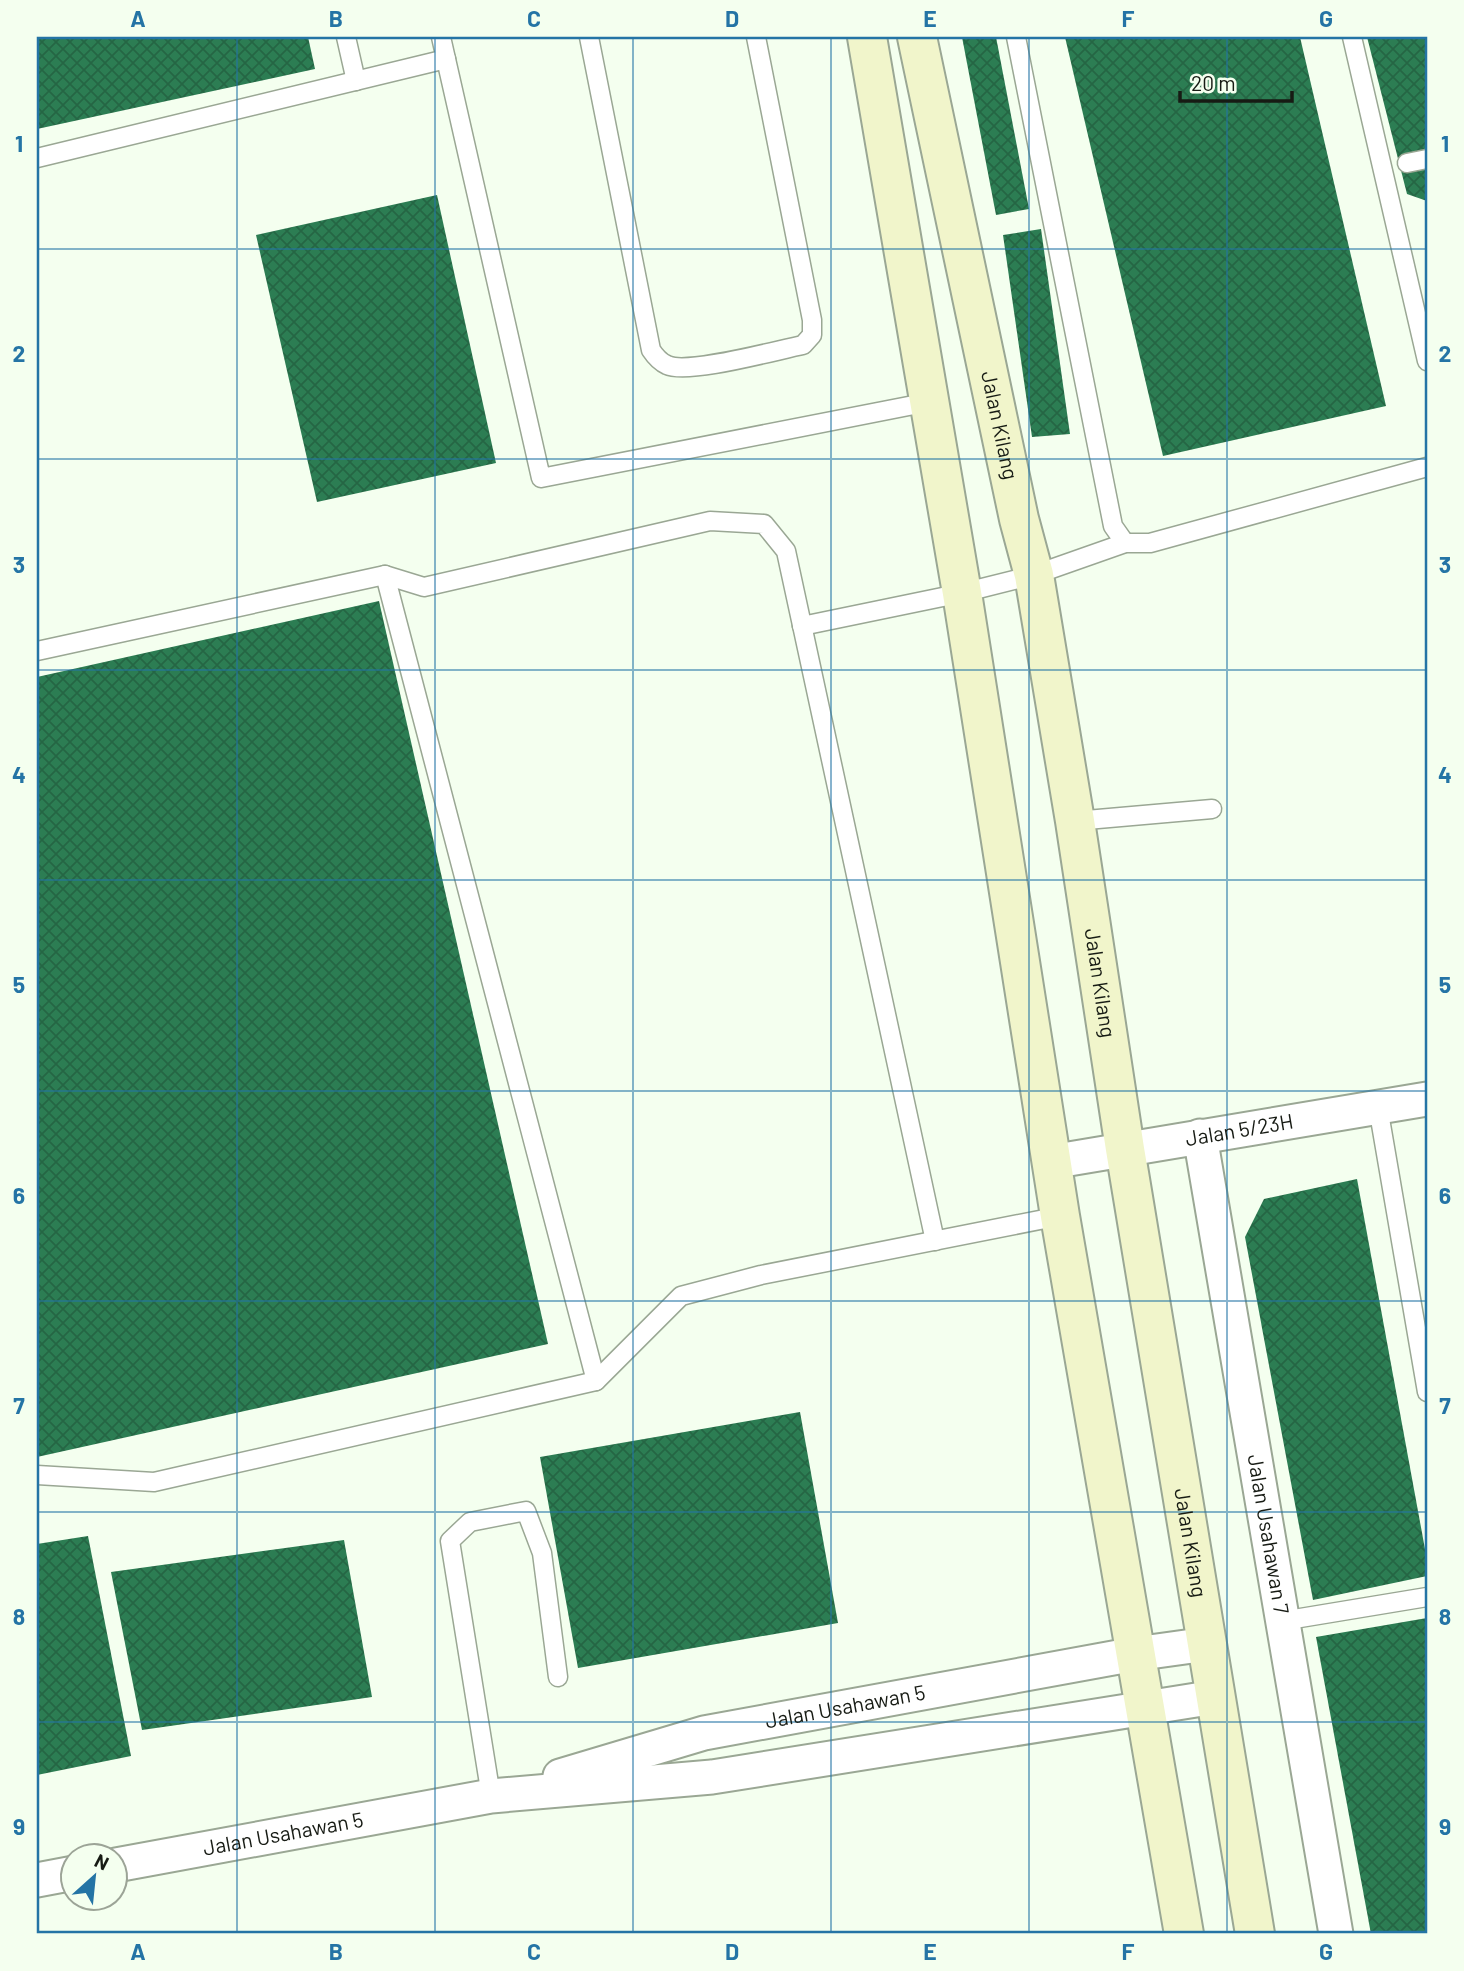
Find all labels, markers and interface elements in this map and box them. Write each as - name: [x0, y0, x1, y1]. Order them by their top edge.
- text: A: [130, 4, 146, 32]
- text: B: [329, 4, 343, 32]
- text: C: [527, 4, 541, 32]
- text: D: [725, 4, 739, 32]
- text: E: [923, 4, 937, 32]
- text: F: [1122, 4, 1135, 32]
- text: G: [1319, 4, 1333, 32]
- scale bar: [1180, 60, 1292, 104]
- text: 20 m: [1191, 70, 1236, 95]
- text: 1: [15, 129, 23, 157]
- text: 1: [1441, 129, 1449, 157]
- text: 2: [13, 339, 25, 367]
- text: 2: [1439, 339, 1451, 367]
- street label: Jalan Kilang: [977, 369, 1024, 482]
- text: 3: [13, 550, 25, 578]
- text: 3: [1439, 550, 1451, 578]
- text: 4: [12, 760, 26, 788]
- text: 4: [1438, 760, 1452, 788]
- street label: Jalan Kilang: [1081, 926, 1122, 1039]
- text: 5: [13, 970, 25, 998]
- text: 5: [1439, 970, 1451, 998]
- street label: Jalan 5/23H: [1183, 1108, 1295, 1150]
- text: 6: [13, 1181, 25, 1209]
- text: 6: [1439, 1181, 1451, 1209]
- text: 7: [13, 1391, 25, 1419]
- text: 7: [1439, 1391, 1451, 1419]
- street label: Jalan Usahawan 7: [1243, 1452, 1295, 1616]
- street label: Jalan Kilang: [1170, 1486, 1213, 1599]
- text: 8: [13, 1602, 25, 1630]
- text: 8: [1439, 1602, 1451, 1630]
- street label: Jalan Usahawan 5: [763, 1679, 927, 1733]
- street label: Jalan Usahawan 5: [201, 1806, 365, 1860]
- text: 9: [13, 1812, 25, 1840]
- text: 9: [1439, 1812, 1451, 1840]
- north arrow: [60, 1842, 130, 1912]
- text: N: [91, 1848, 113, 1875]
- text: A: [130, 1937, 146, 1965]
- text: B: [329, 1937, 343, 1965]
- text: C: [527, 1937, 541, 1965]
- text: D: [725, 1937, 739, 1965]
- text: E: [923, 1937, 937, 1965]
- text: F: [1122, 1937, 1135, 1965]
- text: G: [1319, 1937, 1333, 1965]

